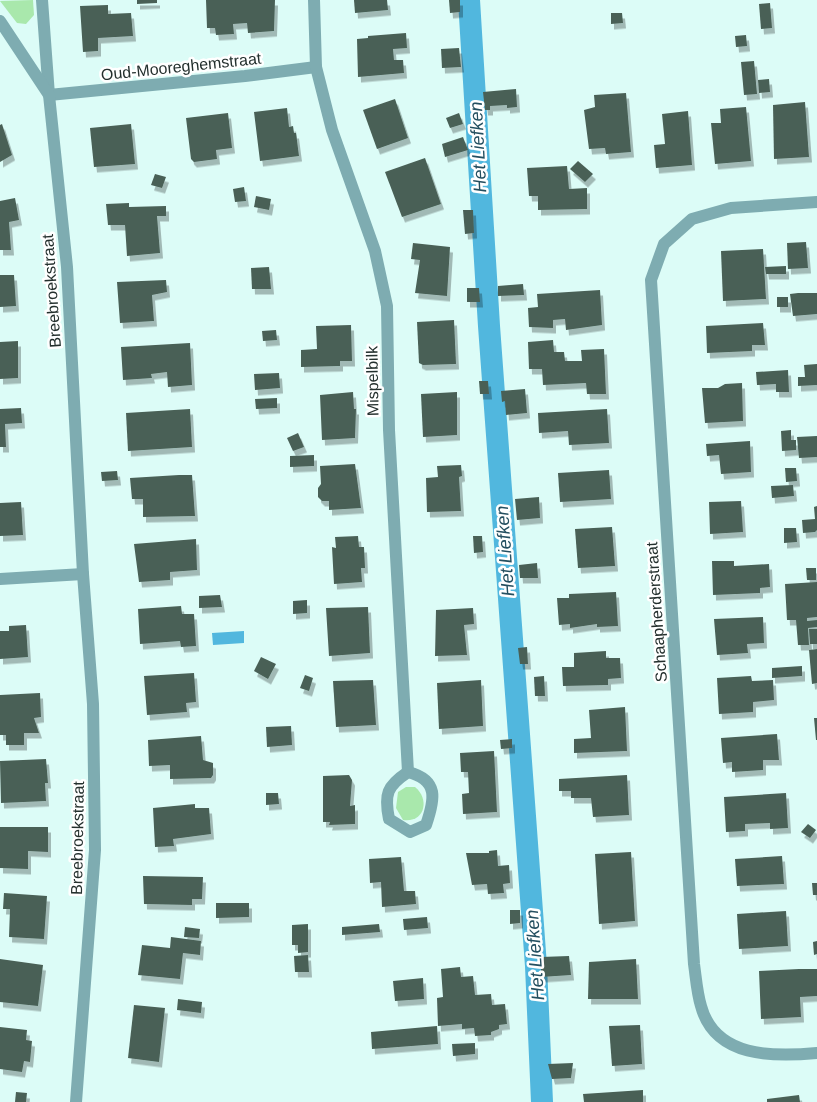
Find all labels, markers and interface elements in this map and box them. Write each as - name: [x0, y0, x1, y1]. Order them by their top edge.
- street label: Oud-Mooreghemstraat: [100, 50, 263, 83]
- water label: Het Liefken: [466, 101, 490, 193]
- street label: Breebroekstraat: [39, 233, 64, 348]
- street label: Mispelbilk: [363, 345, 382, 416]
- water label: Het Liefken: [492, 505, 518, 597]
- street label: Schaapherderstraat: [643, 541, 670, 683]
- street label: Breebroekstraat: [68, 780, 87, 895]
- water label: Het Liefken: [522, 909, 548, 1001]

